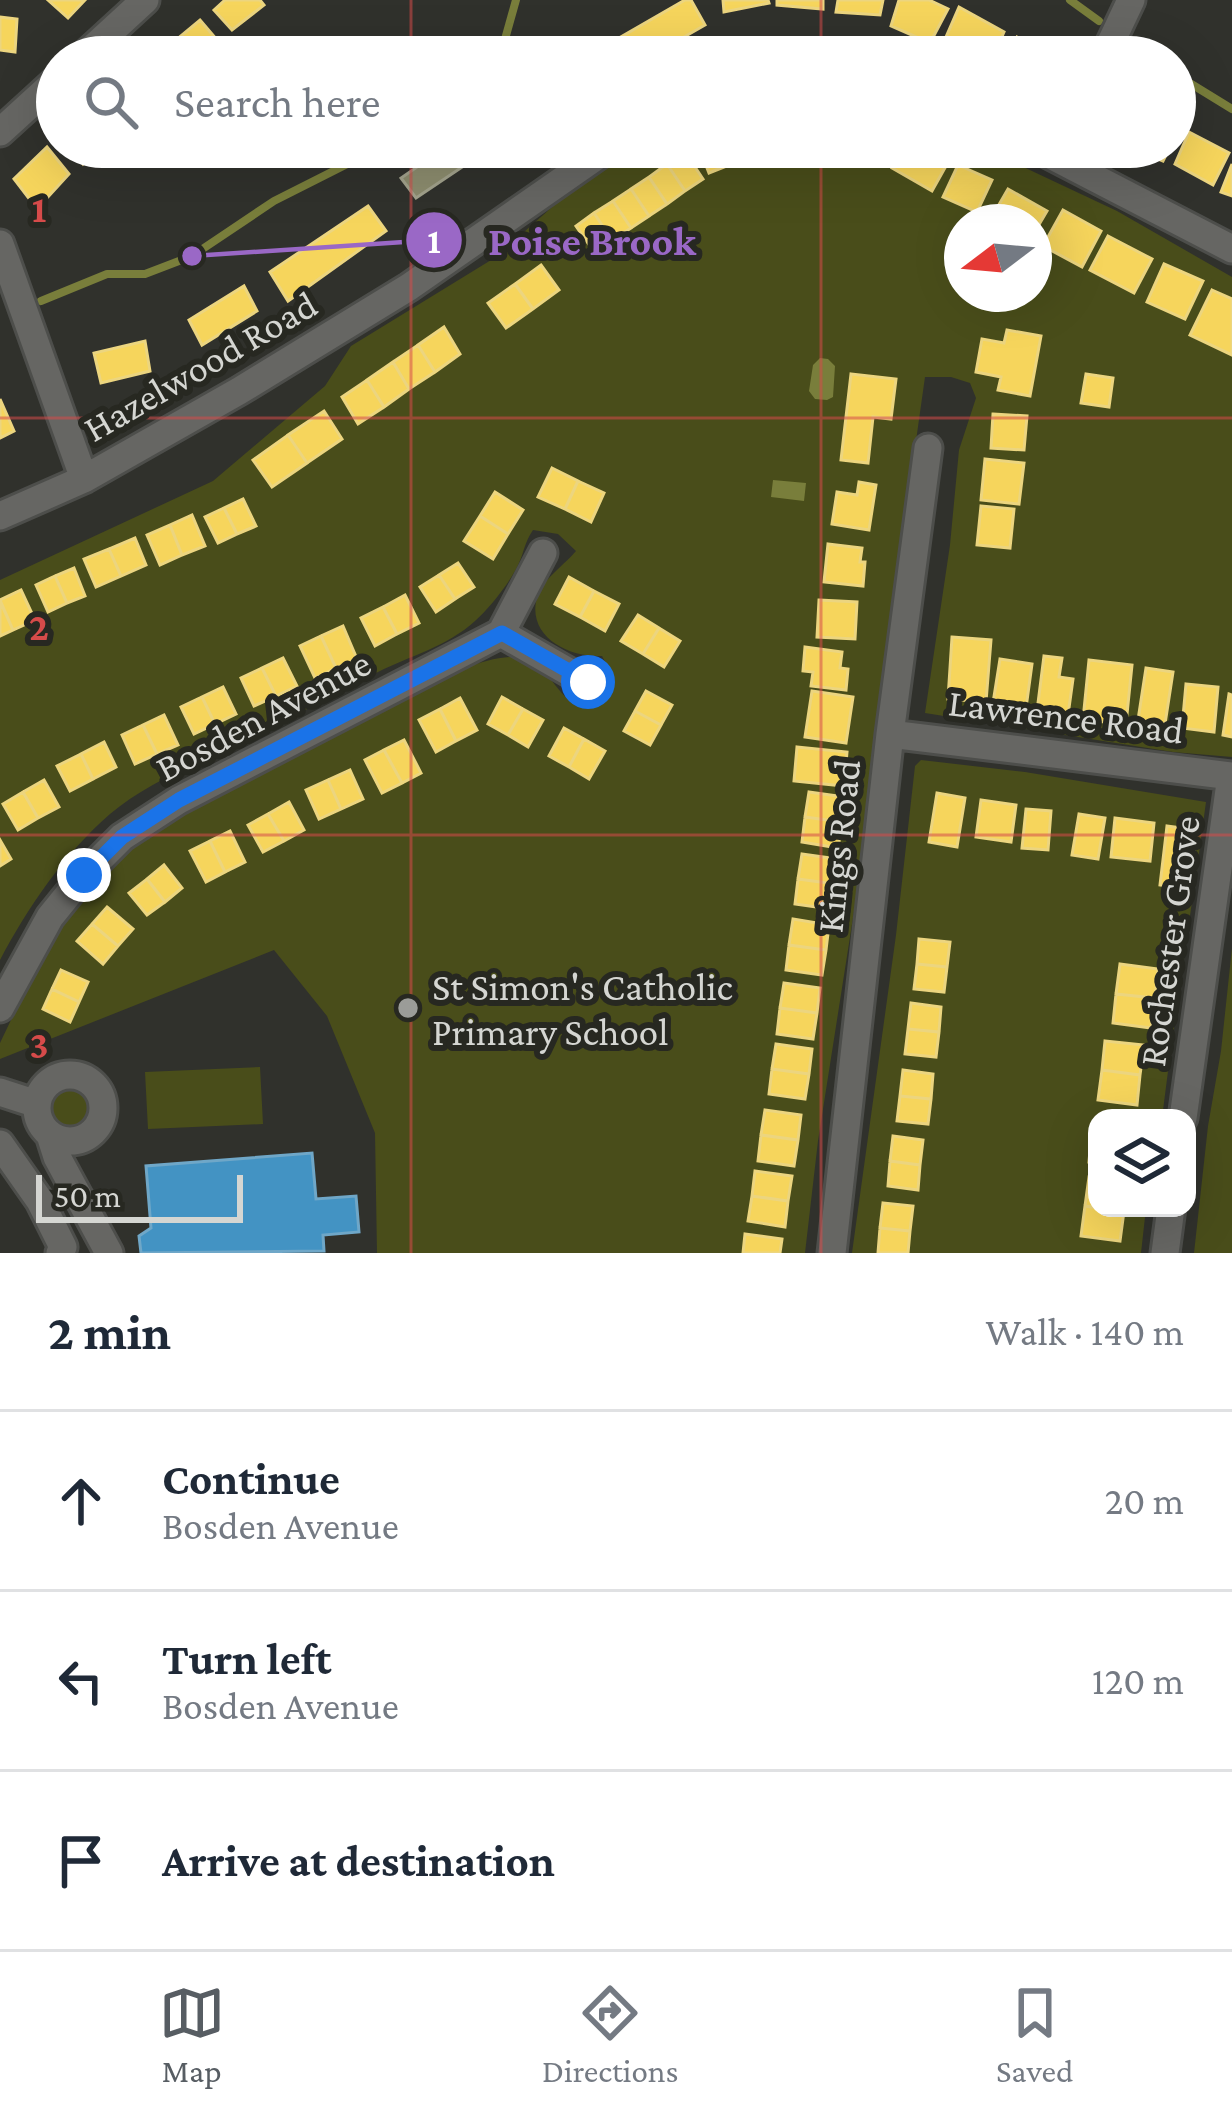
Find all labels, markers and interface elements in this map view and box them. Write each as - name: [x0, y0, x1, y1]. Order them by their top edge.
- search box: [36, 36, 1196, 168]
- icon: search: [78, 69, 144, 135]
- text: Search here: [174, 77, 381, 127]
- text: 1: [32, 187, 46, 230]
- callout: Poise Brook: [404, 201, 720, 279]
- north arrow: [944, 204, 1052, 312]
- text: Poise Brook: [488, 217, 697, 264]
- text: 1: [427, 221, 441, 261]
- street label: Hazelwood Road: [76, 282, 324, 450]
- text: 2: [29, 605, 49, 648]
- street label: Bosden Avenue: [148, 640, 378, 790]
- route start: [561, 655, 615, 709]
- street label: Lawrence Road: [946, 680, 1186, 752]
- street label: Kings Road: [808, 757, 869, 935]
- street label: Rochester Grove: [1130, 813, 1208, 1069]
- route end: [57, 848, 111, 902]
- place label: St Simon's Catholic Primary School: [432, 965, 733, 1054]
- marker: St Simon's Catholic Primary School: [395, 995, 421, 1021]
- text: 3: [29, 1023, 49, 1066]
- map controls: [1088, 1109, 1196, 1217]
- button: layers: [1088, 1109, 1196, 1217]
- scale bar: [36, 1169, 243, 1222]
- text: 50 m: [54, 1177, 121, 1214]
- text: 2 min: [48, 1303, 171, 1360]
- text: Walk · 140 m: [985, 1310, 1184, 1353]
- text: Continue: [162, 1454, 340, 1504]
- icon: ahead: [48, 1468, 114, 1534]
- text: 20 m: [1105, 1479, 1184, 1522]
- text: Bosden Avenue: [162, 1504, 399, 1547]
- text: Turn left: [162, 1634, 331, 1684]
- icon: left: [48, 1648, 114, 1714]
- text: 120 m: [1092, 1659, 1184, 1702]
- text: Bosden Avenue: [162, 1684, 399, 1727]
- icon: arrive: [48, 1828, 114, 1894]
- text: Arrive at destination: [162, 1836, 555, 1886]
- tab: Map: [159, 1980, 225, 2089]
- tab: Directions: [542, 1980, 679, 2089]
- tab: Saved: [996, 1980, 1073, 2089]

